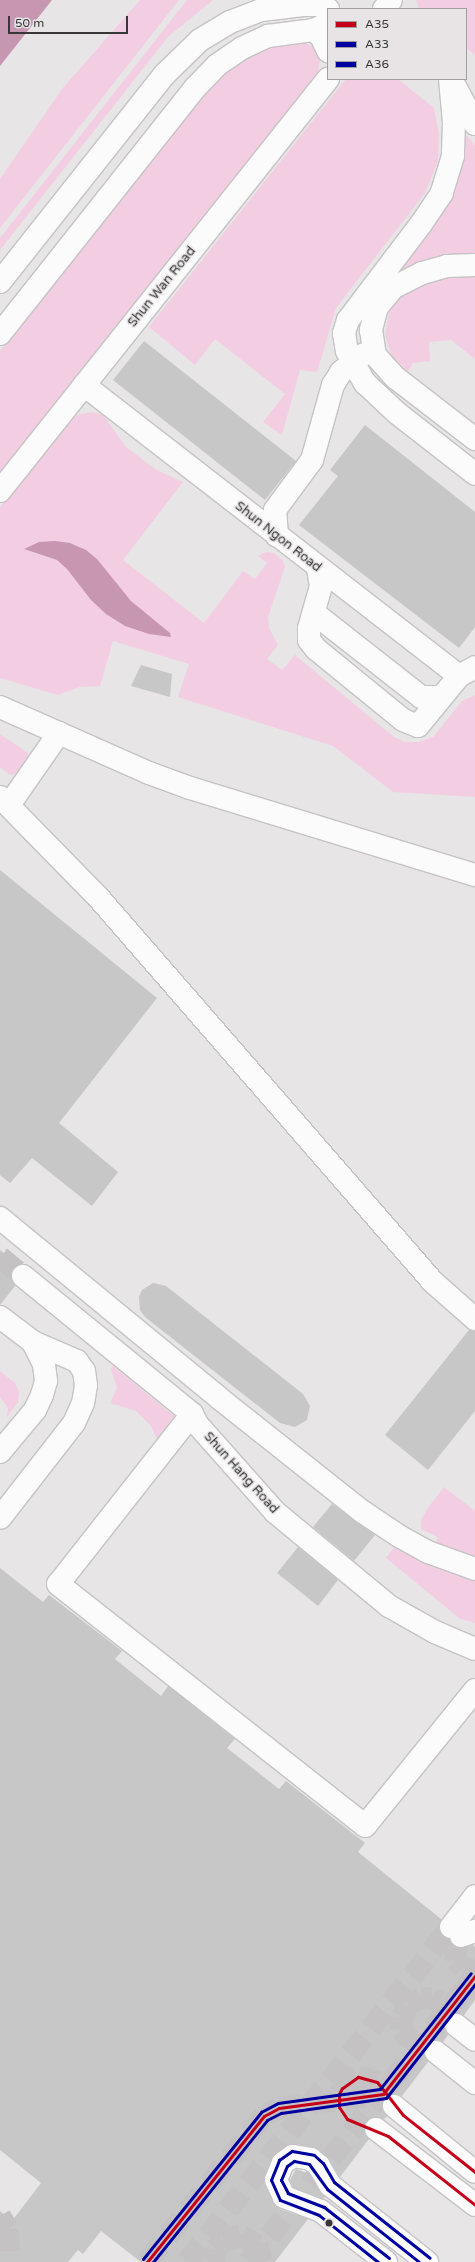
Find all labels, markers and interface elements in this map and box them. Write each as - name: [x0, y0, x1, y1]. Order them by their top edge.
- scale bar: [10, 8, 130, 34]
- legend: [327, 8, 467, 80]
- text: 50 m: [15, 16, 44, 30]
- text: A35: [365, 17, 389, 31]
- text: A33: [365, 37, 389, 51]
- text: A36: [365, 57, 389, 71]
- street label: Shun Wan Road: [125, 244, 199, 330]
- street label: Shun Ngon Road: [232, 498, 324, 576]
- street label: Shun Hang Road: [200, 1429, 282, 1517]
- unlabelled marker: [324, 2218, 334, 2228]

